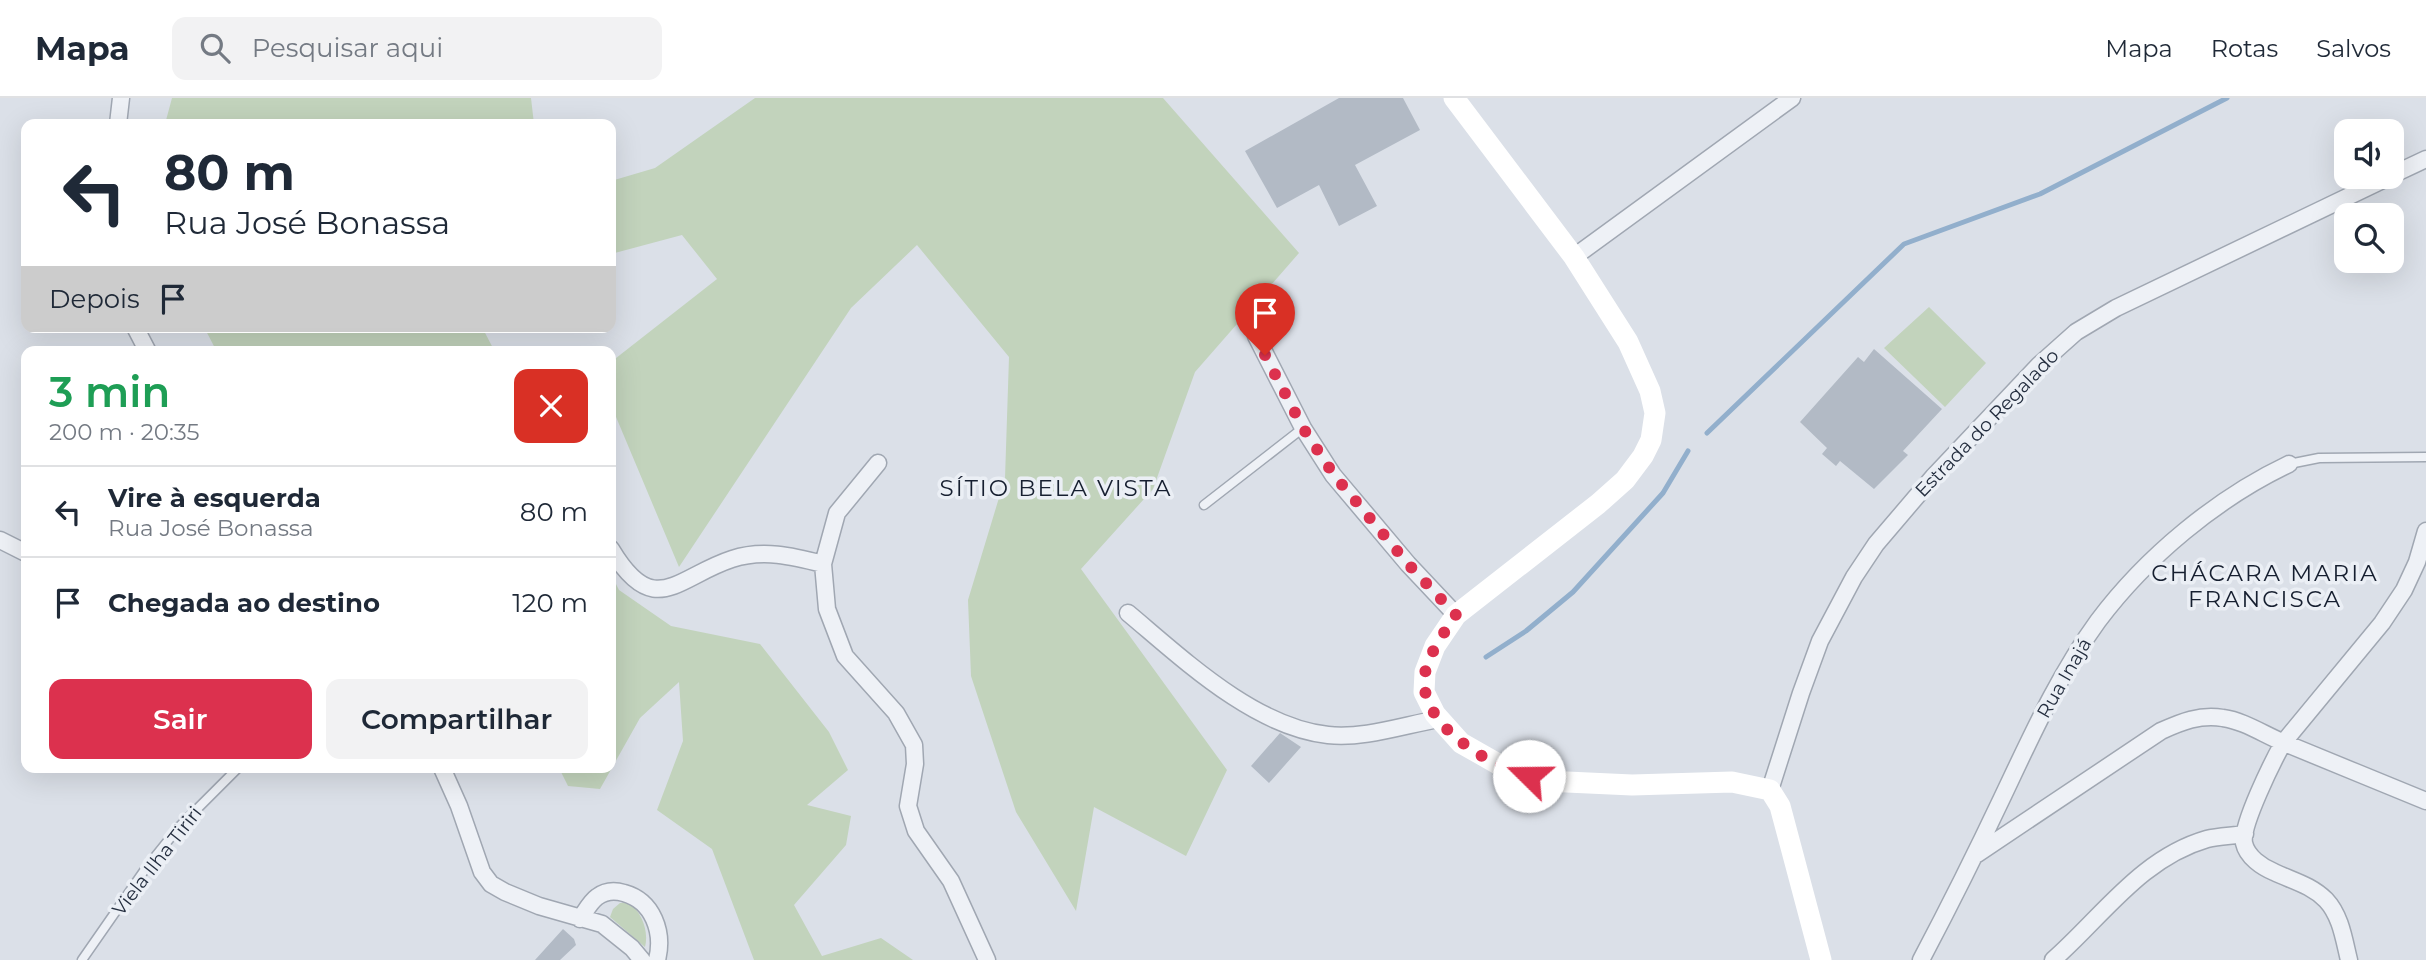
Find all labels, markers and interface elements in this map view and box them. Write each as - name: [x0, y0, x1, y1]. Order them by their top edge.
- search box: [172, 17, 662, 80]
- text: Mapa: [35, 28, 130, 68]
- icon: search: [196, 29, 234, 67]
- text: Pesquisar aqui: [252, 32, 443, 64]
- text: Mapa: [2105, 34, 2173, 63]
- text: Rotas: [2211, 34, 2278, 63]
- text: Salvos: [2316, 34, 2391, 63]
- map controls: [2334, 119, 2404, 273]
- button: sound: [2334, 119, 2404, 189]
- text: 80 m: [164, 143, 295, 202]
- icon: left: [49, 147, 140, 238]
- text: Rua José Bonassa: [164, 203, 450, 242]
- button: search: [2334, 203, 2404, 273]
- icon: arrive: [154, 280, 192, 318]
- text: Depois: [49, 283, 140, 315]
- pin: [1235, 283, 1295, 355]
- icon: arrive: [1246, 294, 1284, 332]
- street label: Estrada do Regalado: [1910, 344, 2064, 502]
- text: 3 min: [49, 366, 170, 418]
- button: close: [514, 369, 588, 443]
- text: 200 m · 20:35: [49, 418, 200, 446]
- district label: SÍTIO BELA VISTA: [940, 474, 1172, 502]
- text: Vire à esquerda: [108, 482, 321, 514]
- icon: left: [49, 493, 87, 531]
- text: 80 m: [520, 496, 588, 528]
- text: Rua José Bonassa: [108, 514, 314, 542]
- district label: CHÁCARA MARIA FRANCISCA: [2151, 559, 2379, 613]
- icon: arrive: [49, 584, 87, 622]
- text: Chegada ao destino: [108, 587, 380, 619]
- text: 120 m: [512, 587, 588, 619]
- street label: Rua Inajá: [2032, 634, 2096, 722]
- button: Sair: [49, 679, 312, 759]
- button: Compartilhar: [326, 679, 588, 759]
- position arrow: [1492, 739, 1566, 813]
- street label: Viela Ilha Tiriri: [107, 802, 207, 920]

